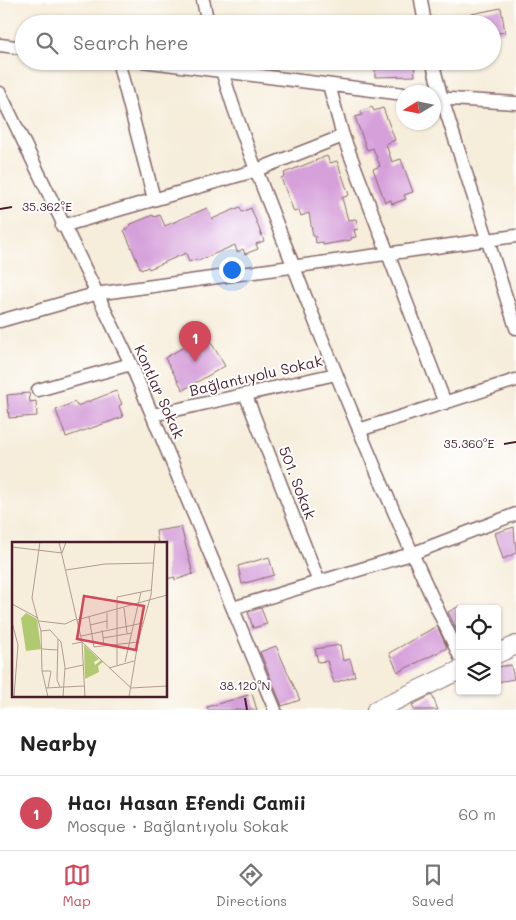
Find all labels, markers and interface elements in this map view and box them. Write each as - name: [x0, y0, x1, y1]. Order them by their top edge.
- search box: [15, 15, 501, 70]
- icon: search: [33, 29, 61, 57]
- text: Search here: [73, 30, 189, 55]
- north arrow: [396, 85, 441, 130]
- text: 35.362°E: [22, 198, 72, 214]
- your location: [219, 257, 245, 283]
- pin: 1: [179, 321, 211, 362]
- street label: Kontlar Sokak: [130, 341, 190, 442]
- street label: Bağlantıyolu Sokak: [187, 350, 324, 400]
- text: 35.360°E: [444, 435, 495, 451]
- street label: 501. Sokak: [275, 443, 321, 522]
- inset map: [12, 542, 168, 698]
- map controls: [456, 605, 501, 695]
- button: locate: [456, 605, 501, 650]
- button: layers: [456, 650, 501, 695]
- text: 38.120°N: [220, 677, 270, 693]
- text: Nearby: [20, 729, 97, 756]
- text: Hacı Hasan Efendi Camii: [67, 790, 306, 815]
- text: 1: [32, 803, 40, 824]
- text: 60 m: [459, 803, 496, 824]
- text: Mosque · Bağlantıyolu Sokak: [67, 815, 288, 836]
- tab: Map: [62, 861, 91, 910]
- tab: Directions: [216, 861, 287, 910]
- tab: Saved: [412, 861, 454, 910]

